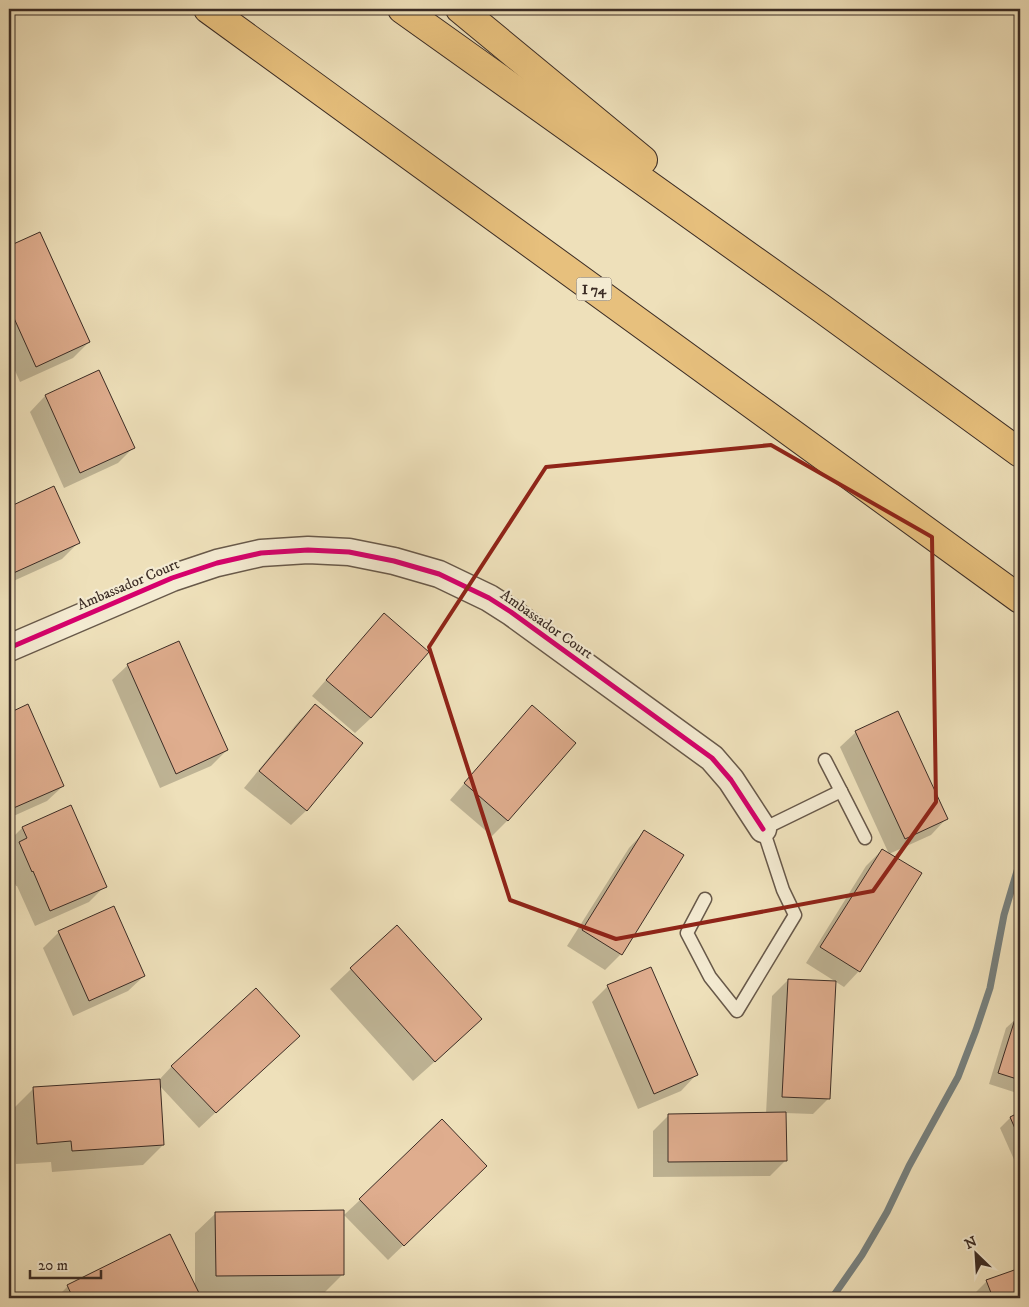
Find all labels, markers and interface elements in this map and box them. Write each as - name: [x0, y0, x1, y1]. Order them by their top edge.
- road number: I 74: [576, 278, 612, 300]
- street label: Ambassador Court: [74, 554, 182, 614]
- street label: Ambassador Court: [497, 585, 597, 664]
- north arrow: [952, 1230, 1002, 1280]
- text: N: [962, 1232, 980, 1254]
- scale bar: [30, 1247, 101, 1279]
- text: 20 m: [38, 1256, 68, 1275]

